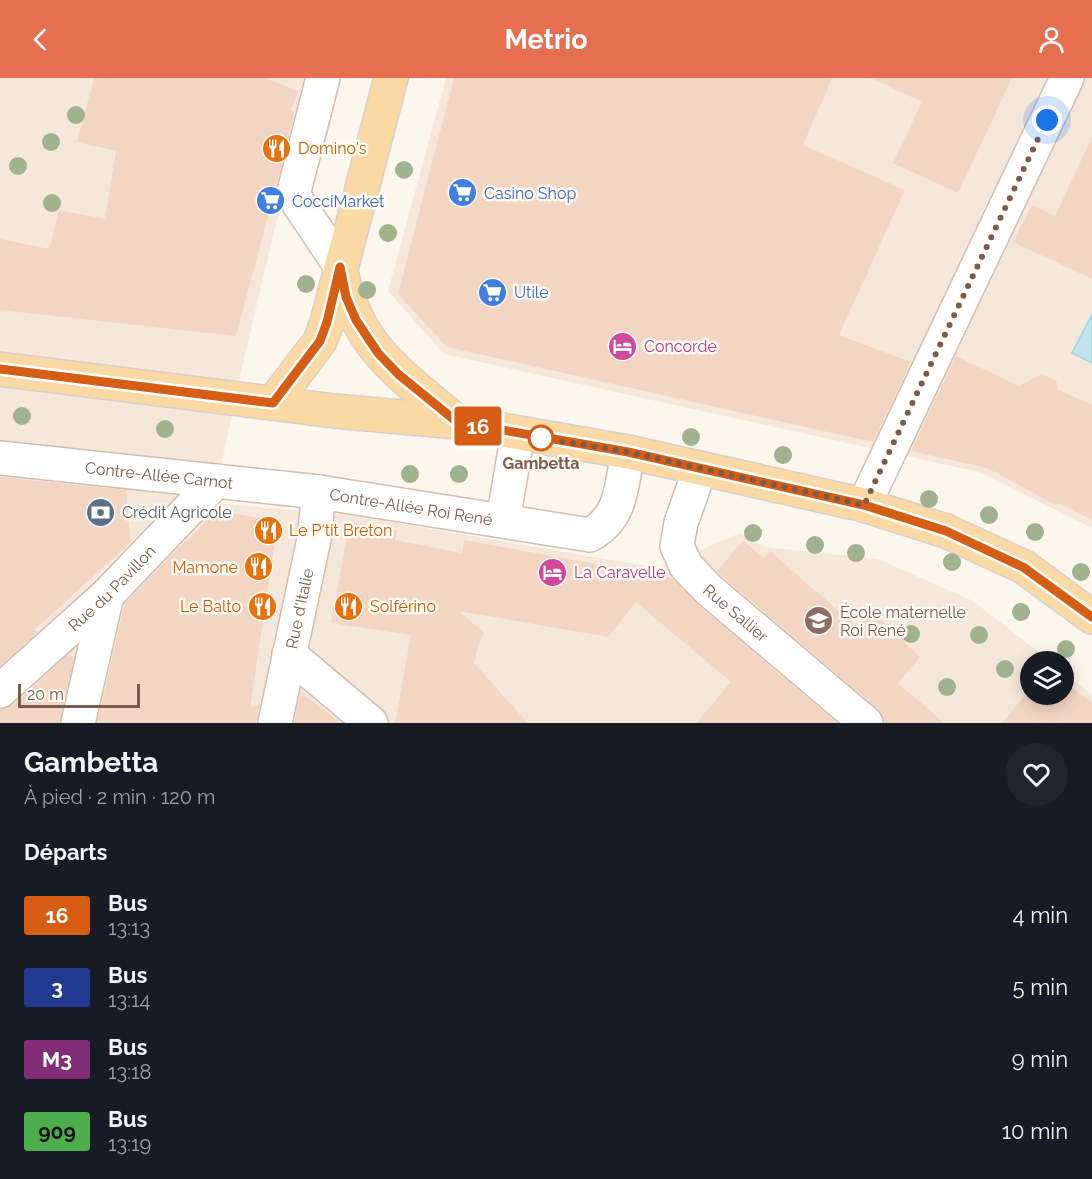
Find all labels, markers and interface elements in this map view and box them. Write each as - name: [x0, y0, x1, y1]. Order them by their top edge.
- icon: back: [24, 23, 57, 56]
- icon: person: [1035, 23, 1068, 56]
- text: Metrio: [504, 24, 588, 55]
- your location: [1032, 105, 1062, 135]
- restaurant icon: Domino's: [261, 132, 293, 164]
- place label: Domino's: [298, 139, 367, 158]
- supermarket icon: Casino Shop: [447, 177, 479, 209]
- place label: Casino Shop: [484, 184, 576, 203]
- supermarket icon: CocciMarket: [255, 185, 287, 217]
- place label: CocciMarket: [292, 192, 385, 211]
- supermarket icon: Utile: [477, 276, 509, 308]
- place label: Utile: [514, 283, 549, 302]
- hotel icon: Concorde: [607, 330, 639, 362]
- place label: Concorde: [644, 337, 717, 356]
- line badge: 16: [451, 406, 505, 446]
- text: 16: [466, 414, 490, 439]
- marker: Gambetta: [528, 425, 554, 451]
- place label: Gambetta: [503, 454, 579, 473]
- street label: Contre-Allée Carnot: [84, 458, 235, 492]
- street label: Contre-Allée Roi René: [328, 484, 494, 529]
- bank icon: Crédit Agricole: [85, 496, 117, 528]
- place label: Crédit Agricole: [122, 503, 232, 522]
- restaurant icon: Le P'tit Breton: [252, 514, 284, 546]
- place label: Le P'tit Breton: [289, 521, 392, 540]
- street label: Rue du Pavillon: [64, 541, 159, 635]
- restaurant icon: Mamone: [243, 551, 275, 583]
- hotel icon: La Caravelle: [537, 556, 569, 588]
- place label: Mamone: [172, 558, 238, 577]
- place label: La Caravelle: [574, 563, 666, 582]
- street label: Rue d'Italie: [281, 567, 317, 650]
- street label: Rue Sallier: [700, 580, 772, 646]
- restaurant icon: Le Balto: [246, 590, 278, 622]
- restaurant icon: Solférino: [333, 590, 365, 622]
- place label: Le Balto: [180, 597, 241, 616]
- place label: Solférino: [370, 597, 436, 616]
- place label: École maternelle Roi René: [840, 602, 966, 640]
- school or university icon: École maternelle Roi René: [803, 605, 835, 637]
- map controls: [1020, 651, 1074, 705]
- button: layers: [1020, 651, 1074, 705]
- scale bar: [18, 681, 140, 708]
- text: 20 m: [27, 685, 64, 704]
- button: heart: [1005, 743, 1068, 806]
- text: Gambetta: [24, 746, 158, 779]
- text: À pied · 2 min · 120 m: [24, 785, 215, 809]
- text: Départs: [24, 839, 107, 865]
- text: Bus: [108, 890, 147, 916]
- text: 4 min: [1013, 902, 1068, 928]
- text: 16: [45, 903, 69, 928]
- text: 13:13: [108, 916, 150, 940]
- text: Bus: [108, 962, 147, 988]
- text: 5 min: [1013, 974, 1068, 1000]
- text: 3: [51, 975, 63, 1000]
- text: 13:14: [108, 988, 150, 1012]
- text: Bus: [108, 1034, 147, 1060]
- text: 9 min: [1012, 1046, 1068, 1072]
- text: M3: [42, 1047, 72, 1072]
- text: 13:18: [108, 1060, 151, 1084]
- text: Bus: [108, 1106, 147, 1132]
- text: 10 min: [1002, 1118, 1068, 1144]
- text: 909: [38, 1119, 76, 1144]
- text: 13:19: [108, 1132, 151, 1156]

